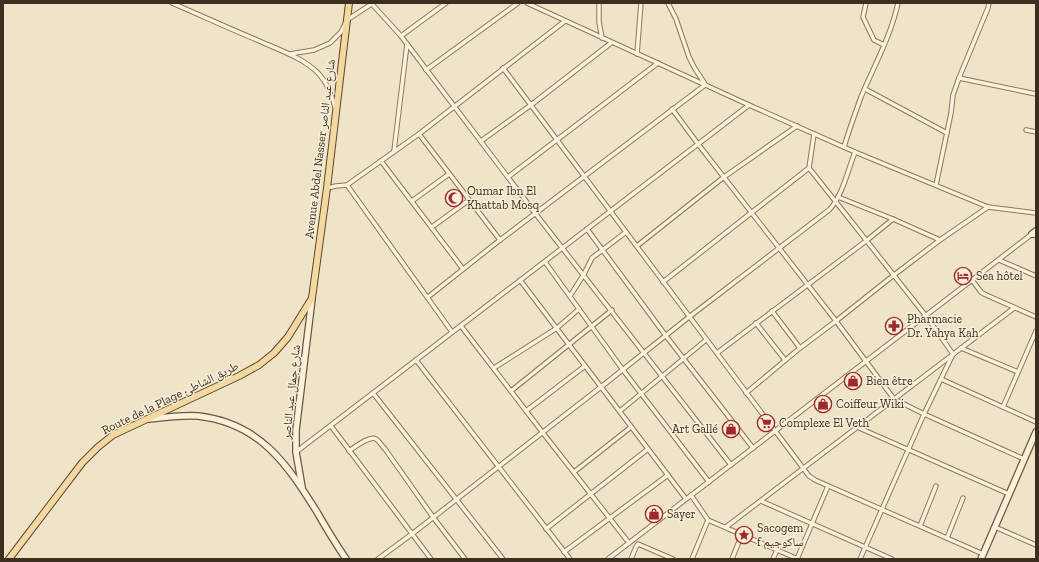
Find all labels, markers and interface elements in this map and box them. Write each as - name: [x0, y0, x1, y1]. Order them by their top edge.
- street label: Avenue Abdel Nasser شارع عبد الناصر: [302, 58, 339, 240]
- place label: Oumar Ibn El Khattab Mosq: [467, 184, 540, 212]
- mosque icon: Oumar Ibn El Khattab Mosq: [444, 188, 464, 208]
- hotel icon: Sea hôtel: [953, 266, 973, 286]
- place label: Sea hôtel: [976, 269, 1023, 283]
- place label: Pharmacie Dr. Yahya Kah: [907, 312, 979, 340]
- pharmacy icon: Pharmacie Dr. Yahya Kah: [884, 316, 904, 336]
- street label: شارع جمال عبد الناصر: [279, 344, 304, 441]
- street label: Route de la Plage طريق الشاطئ: [99, 359, 241, 437]
- shop icon: Bien être: [843, 371, 863, 391]
- place label: Bien être: [866, 374, 913, 388]
- shop icon: Coiffeur Wiki: [813, 394, 833, 414]
- place label: Coiffeur Wiki: [836, 397, 905, 411]
- supermarket icon: Complexe El Veth: [756, 413, 776, 433]
- place label: Complexe El Veth: [779, 416, 870, 430]
- shop icon: Art Gallé: [721, 419, 741, 439]
- place label: Art Gallé: [672, 422, 718, 436]
- shop icon: Sayer: [644, 504, 664, 524]
- place label: Sayer: [667, 507, 696, 521]
- place label: Sacogem f ساكوجيم: [757, 521, 804, 550]
- place icon: Sacogem f ساكوجيم: [734, 525, 754, 545]

